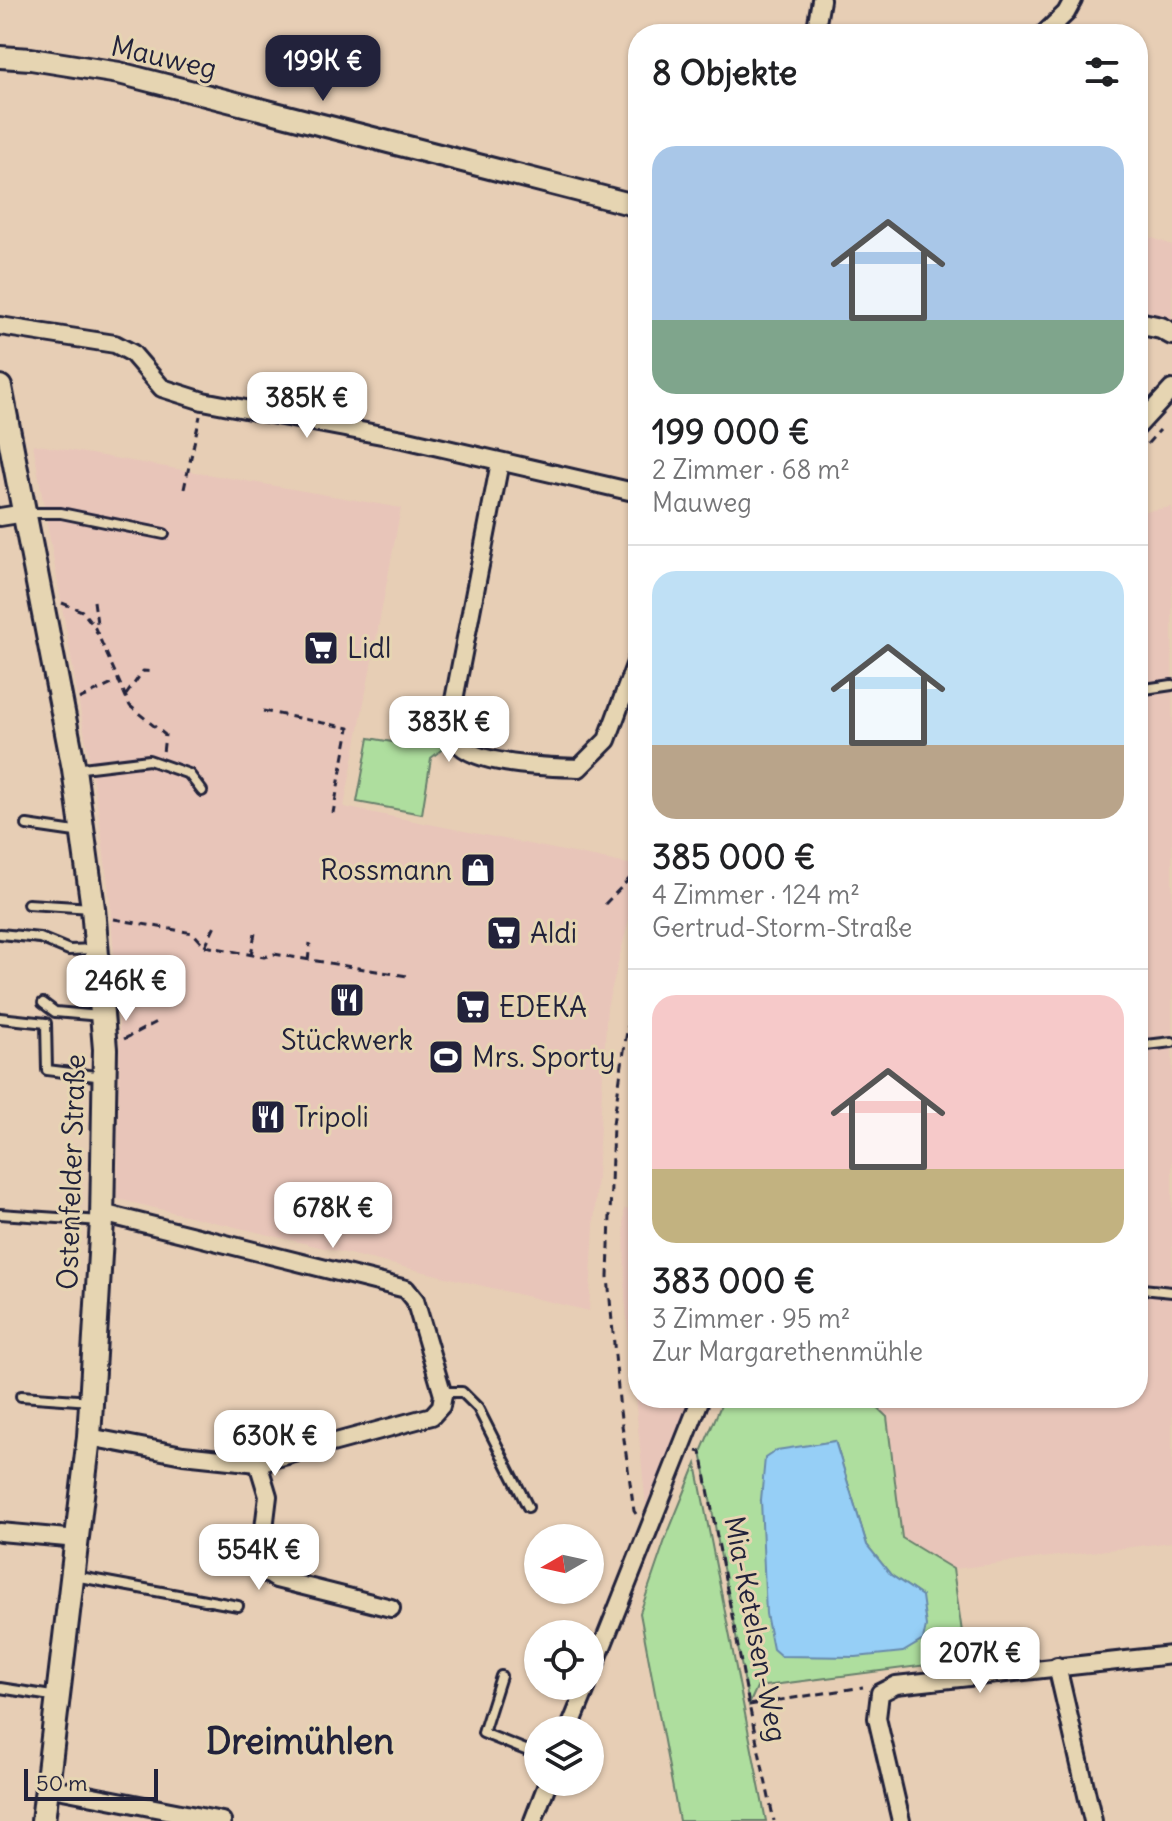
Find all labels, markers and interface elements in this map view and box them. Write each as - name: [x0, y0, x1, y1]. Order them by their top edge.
- street label: Mauweg: [108, 27, 220, 87]
- pin: 199K €: [258, 35, 388, 103]
- text: 199K €: [283, 44, 363, 77]
- icon: filters: [1080, 50, 1124, 94]
- text: 8 Objekte: [652, 51, 797, 94]
- icon: home: [816, 198, 960, 342]
- pin: 385K €: [242, 372, 372, 440]
- text: 385K €: [265, 381, 349, 414]
- text: 199 000 €: [652, 410, 810, 453]
- text: 2 Zimmer · 68 m²: [652, 453, 850, 486]
- text: Mauweg: [652, 486, 752, 519]
- icon: home: [816, 623, 960, 767]
- supermarket icon: Lidl: [302, 629, 340, 667]
- place label: Lidl: [347, 630, 391, 666]
- pin: 383K €: [384, 696, 514, 764]
- text: 383K €: [407, 705, 491, 738]
- text: 385 000 €: [652, 835, 816, 878]
- shop icon: Rossmann: [459, 851, 497, 889]
- place label: Rossmann: [320, 852, 452, 888]
- text: 4 Zimmer · 124 m²: [652, 878, 860, 911]
- text: Gertrud-Storm-Straße: [652, 911, 912, 944]
- supermarket icon: Aldi: [485, 914, 523, 952]
- place label: Aldi: [530, 915, 577, 951]
- pin: 246K €: [61, 955, 191, 1023]
- text: 246K €: [85, 964, 167, 997]
- restaurant icon: Stückwerk: [328, 981, 366, 1019]
- supermarket icon: EDEKA: [454, 988, 492, 1026]
- place label: EDEKA: [499, 989, 587, 1025]
- place label: Stückwerk: [281, 1022, 413, 1058]
- sports icon: Mrs. Sporty: [427, 1038, 465, 1076]
- place label: Mrs. Sporty: [472, 1039, 615, 1075]
- icon: home: [816, 1047, 960, 1191]
- street label: Ostenfelder Straße: [49, 1053, 93, 1291]
- restaurant icon: Tripoli: [249, 1098, 287, 1136]
- place label: Tripoli: [294, 1099, 369, 1135]
- pin: 678K €: [268, 1182, 398, 1250]
- text: 678K €: [292, 1191, 374, 1224]
- text: 383 000 €: [652, 1259, 815, 1302]
- text: 3 Zimmer · 95 m²: [652, 1302, 851, 1335]
- text: Zur Margarethenmühle: [652, 1335, 923, 1368]
- pin: 630K €: [210, 1410, 340, 1478]
- text: 630K €: [232, 1419, 318, 1452]
- street label: Mia-Ketelsen-Weg: [716, 1513, 796, 1745]
- pin: 554K €: [194, 1524, 324, 1592]
- north arrow: [524, 1524, 604, 1604]
- map controls: [524, 1524, 604, 1796]
- text: 554K €: [217, 1533, 301, 1566]
- button: locate: [524, 1620, 604, 1700]
- pin: 207K €: [915, 1627, 1045, 1695]
- text: 207K €: [939, 1636, 1021, 1669]
- button: layers: [524, 1716, 604, 1796]
- district label: Dreimühlen: [206, 1719, 394, 1764]
- scale bar: [24, 1765, 158, 1801]
- text: 50 m: [36, 1769, 88, 1797]

